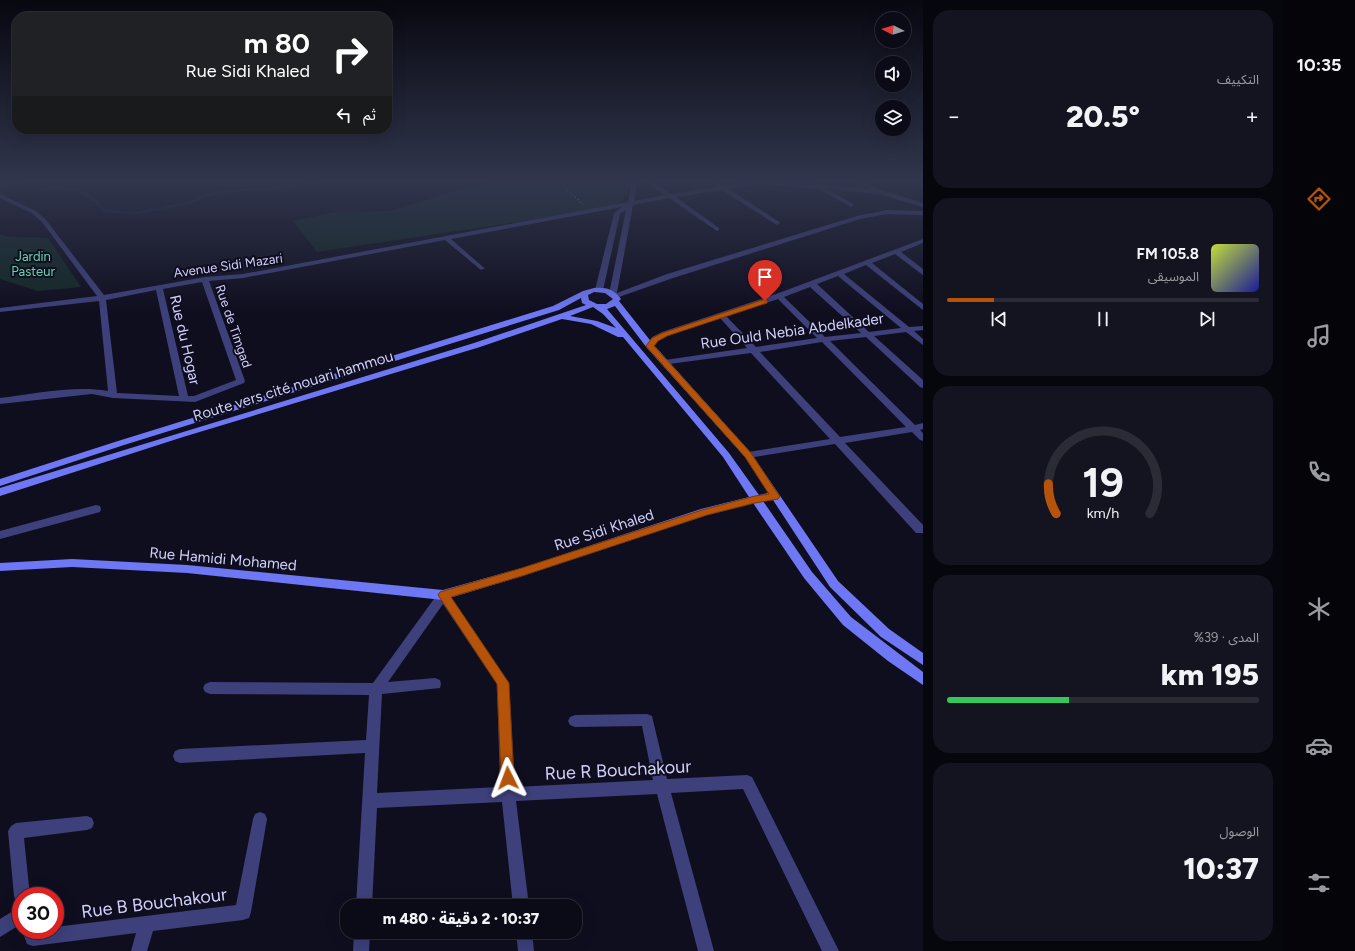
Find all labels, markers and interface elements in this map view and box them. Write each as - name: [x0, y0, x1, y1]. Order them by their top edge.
- north arrow: [875, 12, 911, 48]
- map controls: [875, 12, 911, 136]
- text: 80 m: [244, 26, 310, 60]
- icon: right: [324, 28, 376, 80]
- text: 10:35: [1296, 54, 1342, 76]
- button: sound: [875, 56, 911, 92]
- text: Rue Sidi Khaled: [185, 60, 310, 82]
- text: التكييف: [1217, 72, 1259, 87]
- text: 20.5°: [1066, 98, 1140, 135]
- button: layers: [875, 100, 911, 136]
- text: −: [947, 103, 961, 130]
- text: +: [1245, 103, 1259, 130]
- icon: left: [333, 104, 355, 126]
- text: ثم: [363, 106, 376, 124]
- icon: directions: [1305, 185, 1333, 213]
- text: 105.8 FM: [1137, 245, 1199, 263]
- park label: Jardin Pasteur: [11, 249, 55, 279]
- street label: Avenue Sidi Mazari: [173, 250, 284, 281]
- pin: [748, 260, 782, 301]
- icon: arrive: [754, 266, 776, 288]
- text: الموسيقى: [1148, 269, 1199, 284]
- street label: Rue de Timgad: [212, 283, 255, 370]
- street label: Rue du Hogar: [166, 293, 204, 387]
- icon: previous: [988, 308, 1010, 330]
- icon: pause: [1092, 308, 1114, 330]
- icon: next: [1196, 308, 1218, 330]
- street label: Rue Ould Nebia Abdelkader: [699, 309, 885, 353]
- icon: music: [1305, 322, 1333, 350]
- street label: Route vers cité nouari hammou: [191, 347, 395, 425]
- text: 19: [1082, 456, 1124, 506]
- icon: phone: [1305, 458, 1333, 486]
- text: km/h: [1087, 503, 1119, 521]
- street label: Rue Sidi Khaled: [552, 505, 656, 555]
- street label: Rue Hamidi Mohamed: [149, 544, 297, 574]
- icon: climate: [1305, 595, 1333, 623]
- text: المدى · 39%: [1194, 630, 1259, 645]
- text: 195 km: [1161, 656, 1259, 693]
- icon: car: [1305, 732, 1333, 760]
- street label: Rue R Bouchakour: [544, 755, 692, 785]
- position arrow: [487, 757, 529, 799]
- text: الوصول: [1219, 824, 1259, 839]
- text: 10:37: [1183, 850, 1259, 887]
- icon: filters: [1305, 869, 1333, 897]
- street label: Rue B Bouchakour: [80, 883, 228, 923]
- speed limit sign: 30: [12, 887, 64, 939]
- text: 10:37 · 2 دقيقة · 480 m: [383, 910, 539, 928]

